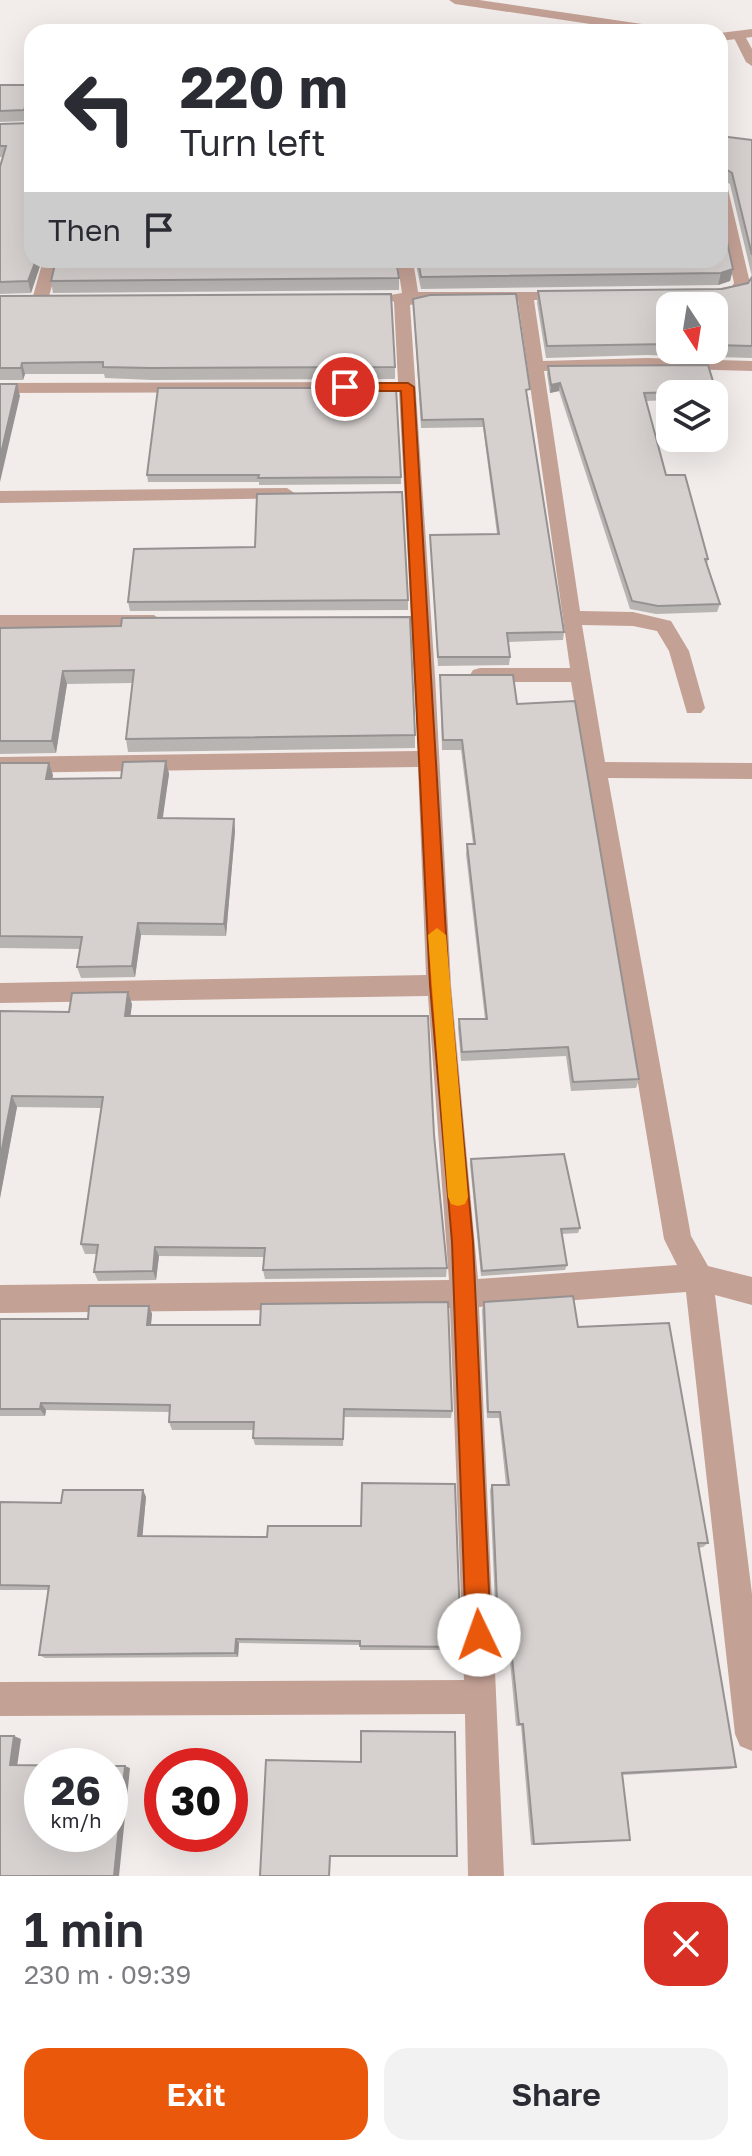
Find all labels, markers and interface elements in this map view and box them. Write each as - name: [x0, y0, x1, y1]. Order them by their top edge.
- text: 220 m: [180, 53, 348, 120]
- icon: left: [48, 56, 152, 160]
- text: Turn left: [180, 121, 326, 164]
- icon: arrive: [137, 208, 181, 252]
- text: Then: [48, 212, 121, 248]
- north arrow: [656, 292, 728, 364]
- map controls: [656, 292, 728, 452]
- pin: [311, 353, 379, 421]
- icon: arrive: [323, 365, 367, 409]
- button: layers: [656, 380, 728, 452]
- position arrow: [437, 1593, 521, 1677]
- speed limit sign: 30: [144, 1748, 248, 1852]
- text: 26: [51, 1766, 101, 1814]
- text: km/h: [51, 1808, 101, 1832]
- text: 1 min: [24, 1900, 144, 1958]
- button: close: [644, 1902, 728, 1986]
- text: 230 m · 09:39: [24, 1959, 191, 1990]
- button: Exit: [24, 2048, 368, 2140]
- button: Share: [384, 2048, 728, 2140]

